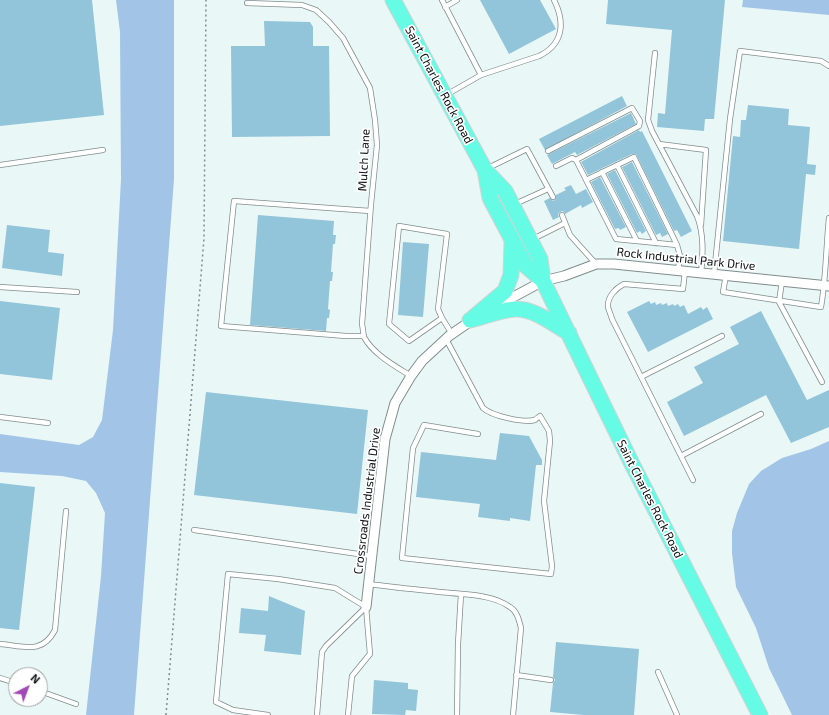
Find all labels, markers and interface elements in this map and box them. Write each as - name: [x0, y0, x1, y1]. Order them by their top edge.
- street label: Saint Charles Rock Road: [402, 24, 476, 146]
- street label: Mulch Lane: [355, 128, 373, 192]
- street label: Rock Industrial Park Drive: [616, 245, 756, 273]
- street label: Crossroads Industrial Drive: [351, 427, 383, 575]
- street label: Saint Charles Rock Road: [614, 437, 686, 561]
- north arrow: [8, 667, 48, 707]
- text: N: [28, 671, 43, 686]

